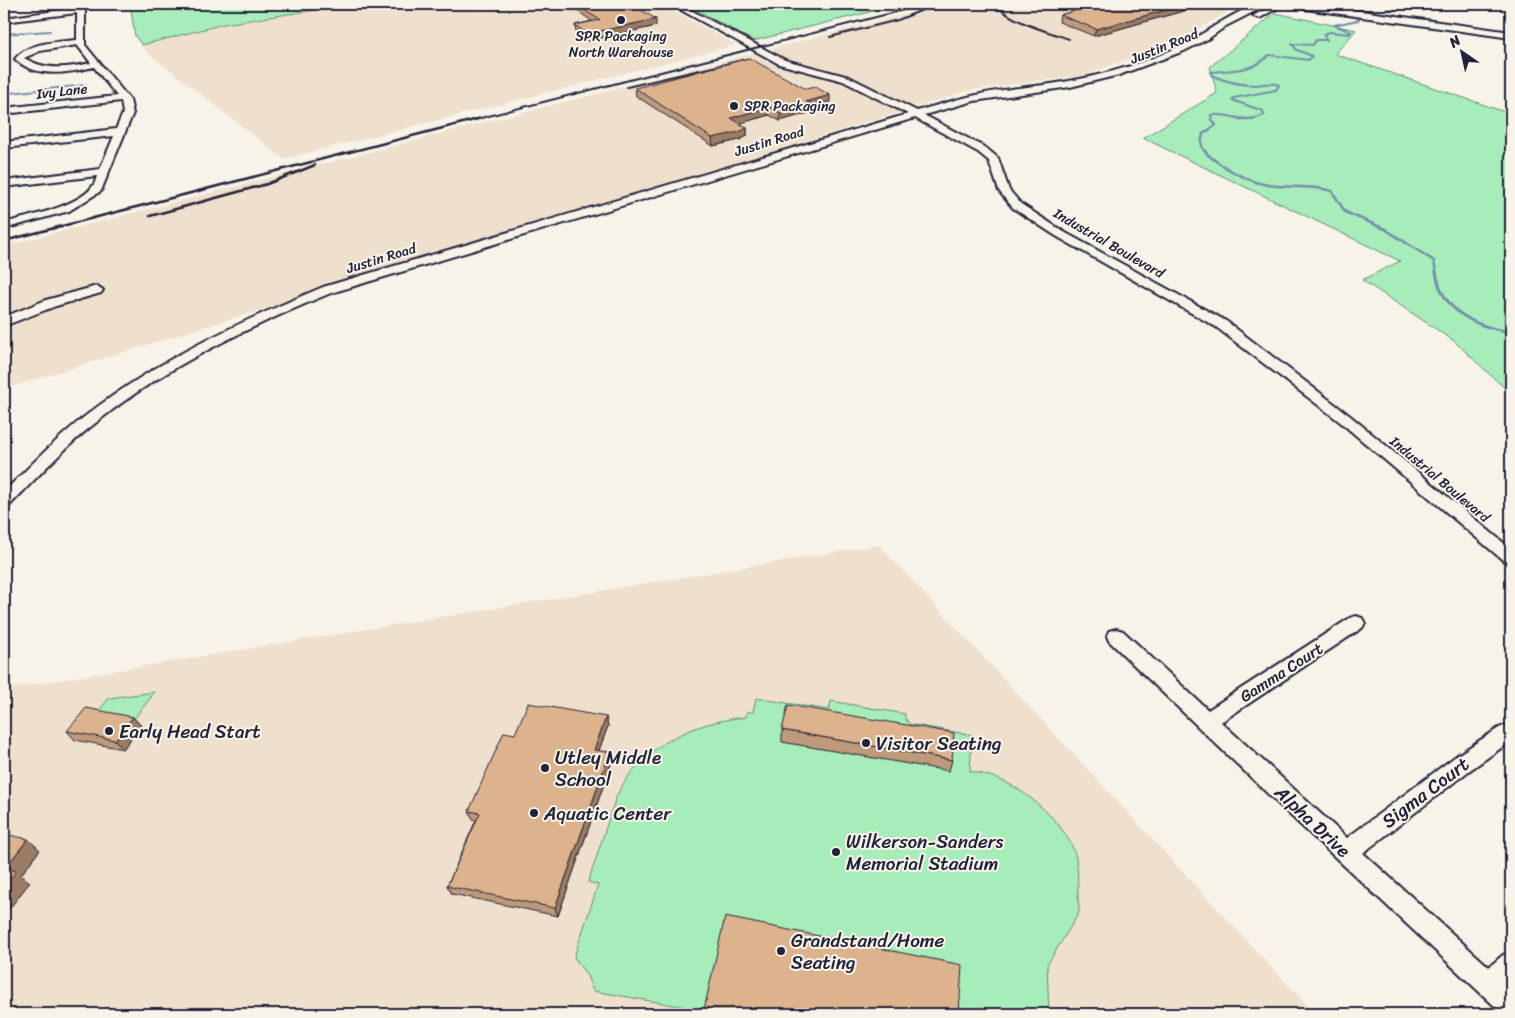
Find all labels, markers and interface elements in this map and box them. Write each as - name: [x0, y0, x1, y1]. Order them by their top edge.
- marker: SPR Packaging North Warehouse: [615, 14, 627, 26]
- street label: Justin Road: [1125, 21, 1204, 72]
- place label: SPR Packaging North Warehouse: [569, 24, 674, 65]
- north arrow: [1438, 28, 1488, 78]
- text: N: [1443, 28, 1466, 55]
- street label: Ivy Lane: [34, 76, 89, 107]
- place label: SPR Packaging: [744, 94, 836, 119]
- marker: SPR Packaging: [728, 100, 740, 112]
- street label: Justin Road: [730, 119, 809, 164]
- street label: Industrial Boulevard: [1048, 201, 1171, 286]
- street label: Justin Road: [342, 236, 421, 281]
- street label: Industrial Boulevard: [1383, 429, 1497, 530]
- street label: Gamma Court: [1234, 634, 1329, 710]
- place label: Early Head Start: [119, 715, 261, 748]
- marker: Early Head Start: [103, 725, 115, 737]
- place label: Visitor Seating: [876, 727, 1002, 760]
- marker: Visitor Seating: [860, 737, 872, 749]
- place label: Utley Middle School: [555, 741, 661, 796]
- street label: Sigma Court: [1374, 748, 1477, 837]
- marker: Utley Middle School: [539, 762, 551, 774]
- street label: Alpha Drive: [1266, 776, 1359, 866]
- place label: Aquatic Center: [543, 797, 672, 830]
- marker: Aquatic Center: [528, 807, 540, 819]
- place label: Wilkerson-Sanders Memorial Stadium: [846, 825, 1004, 880]
- marker: Wilkerson-Sanders Memorial Stadium: [830, 846, 842, 858]
- place label: Grandstand/Home Seating: [791, 924, 944, 979]
- marker: Grandstand/Home Seating: [775, 945, 787, 957]

